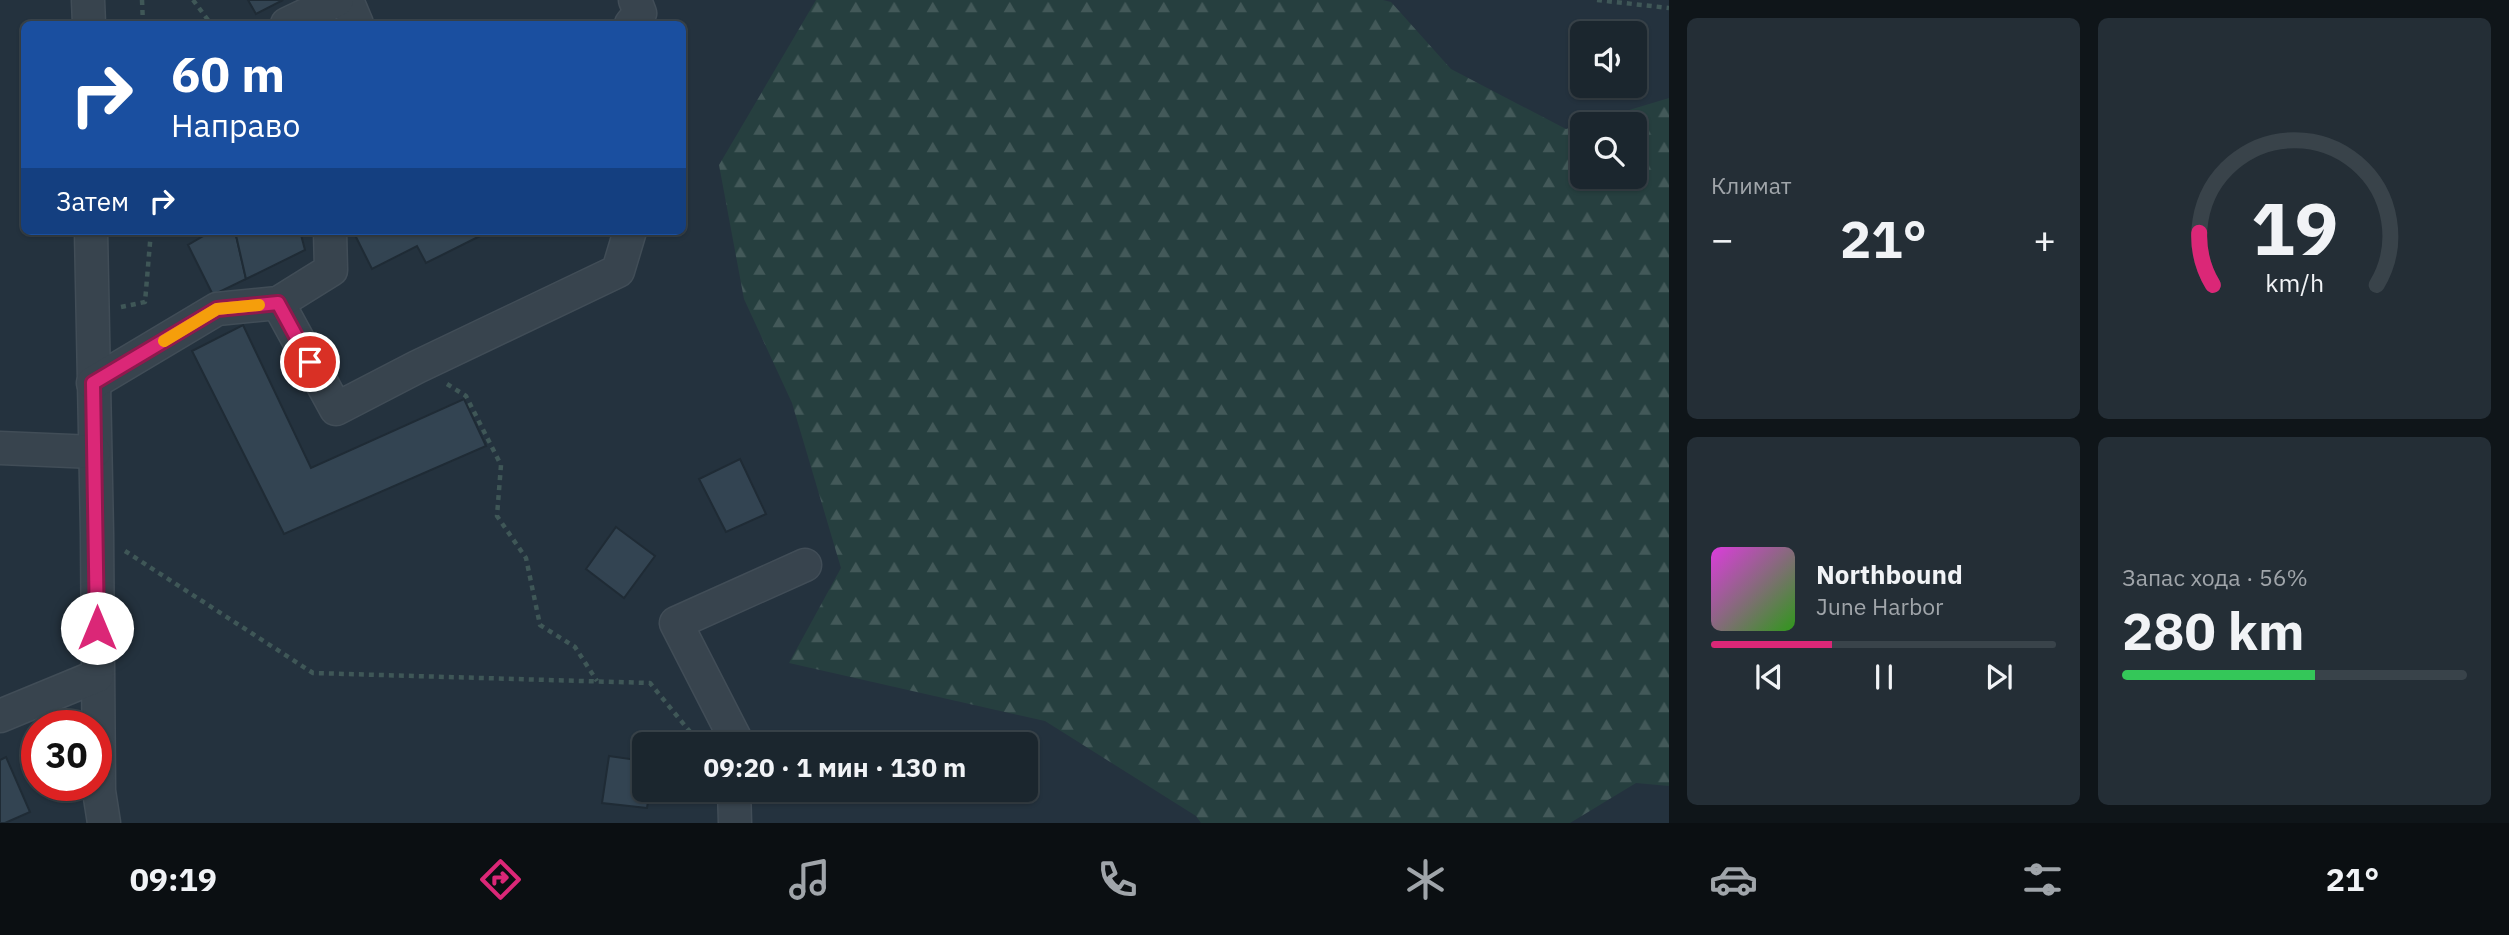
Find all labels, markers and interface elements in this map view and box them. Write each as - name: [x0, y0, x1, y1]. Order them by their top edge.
- map controls: [1570, 21, 1647, 189]
- button: sound: [1570, 21, 1647, 98]
- text: 60 m: [171, 42, 285, 105]
- icon: right: [56, 49, 147, 140]
- text: Направо: [171, 104, 300, 146]
- button: search: [1570, 112, 1647, 189]
- text: Климат: [1711, 170, 1792, 200]
- text: 19: [2251, 180, 2338, 275]
- icon: right: [143, 182, 181, 220]
- text: Затем: [56, 184, 129, 218]
- text: 21°: [1840, 205, 1927, 272]
- text: −: [1711, 214, 1734, 263]
- text: +: [2033, 214, 2056, 263]
- text: km/h: [2265, 265, 2324, 298]
- pin: [280, 332, 340, 392]
- icon: arrive: [291, 343, 329, 381]
- text: Northbound: [1816, 557, 1963, 591]
- text: Запас хода · 56%: [2122, 562, 2308, 592]
- position arrow: [60, 591, 134, 665]
- text: June Harbor: [1816, 591, 1944, 621]
- text: 280 km: [2122, 597, 2304, 664]
- icon: previous: [1750, 658, 1788, 696]
- icon: pause: [1865, 658, 1903, 696]
- icon: next: [1980, 658, 2018, 696]
- speed limit sign: 30: [21, 710, 112, 801]
- text: 09:20 · 1 мин · 130 m: [704, 750, 966, 784]
- icon: directions: [476, 855, 525, 904]
- icon: music: [785, 855, 834, 904]
- icon: phone: [1093, 855, 1142, 904]
- icon: climate: [1401, 855, 1450, 904]
- icon: car: [1709, 855, 1758, 904]
- icon: filters: [2018, 855, 2067, 904]
- text: 09:19: [130, 858, 217, 900]
- text: 21°: [2326, 858, 2379, 900]

